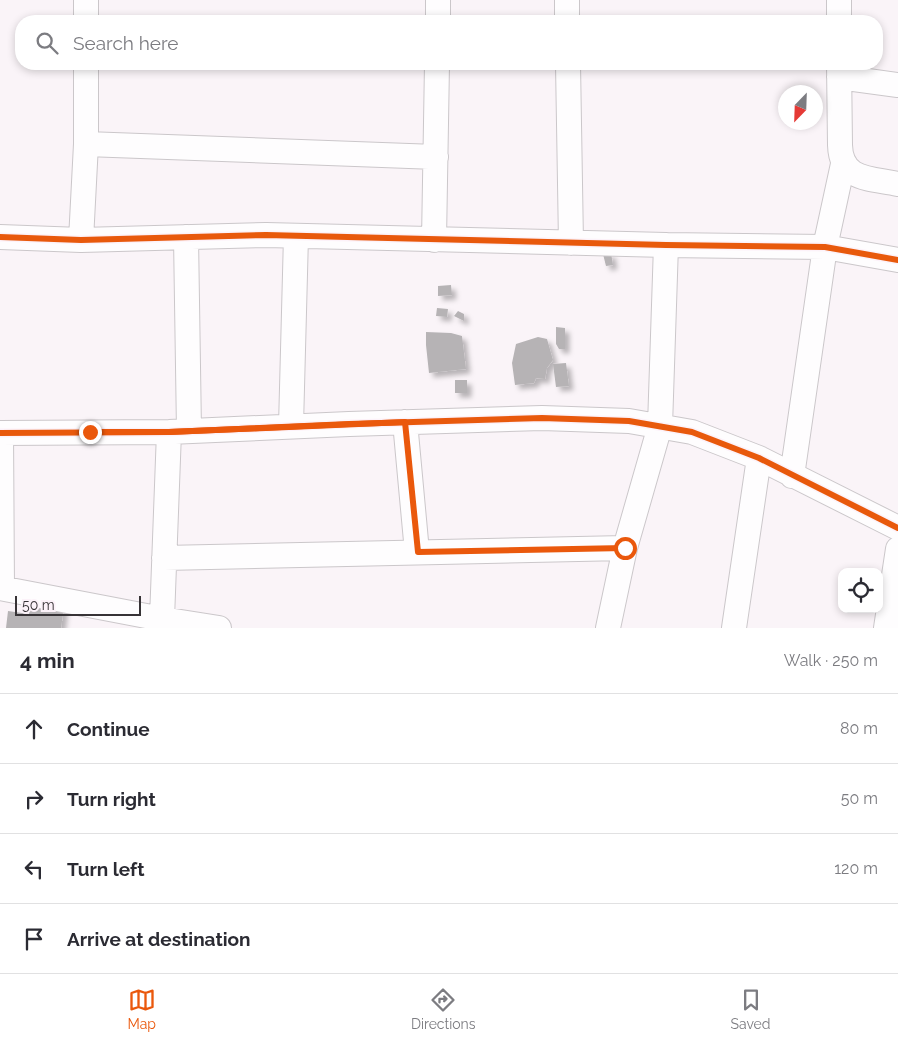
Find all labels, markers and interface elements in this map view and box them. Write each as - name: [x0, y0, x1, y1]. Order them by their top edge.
- search box: [15, 15, 883, 70]
- icon: search: [33, 29, 61, 57]
- text: Search here: [73, 32, 179, 54]
- north arrow: [778, 85, 823, 130]
- route end: [79, 421, 102, 444]
- route start: [614, 537, 637, 560]
- map controls: [838, 568, 883, 613]
- button: locate: [838, 568, 883, 613]
- scale bar: [15, 593, 141, 616]
- text: 50 m: [22, 597, 55, 613]
- text: 4 min: [20, 648, 75, 673]
- text: Walk · 250 m: [784, 651, 878, 670]
- icon: ahead: [20, 715, 48, 743]
- text: Continue: [67, 718, 150, 740]
- text: 80 m: [840, 719, 878, 738]
- icon: right: [20, 785, 48, 813]
- text: Turn right: [67, 788, 156, 810]
- text: 50 m: [841, 789, 878, 808]
- icon: left: [20, 855, 48, 883]
- text: Turn left: [67, 858, 144, 880]
- text: 120 m: [834, 859, 878, 878]
- icon: arrive: [20, 925, 48, 953]
- text: Arrive at destination: [67, 928, 251, 950]
- tab: Map: [127, 986, 156, 1032]
- tab: Directions: [411, 986, 476, 1032]
- tab: Saved: [730, 986, 771, 1032]

